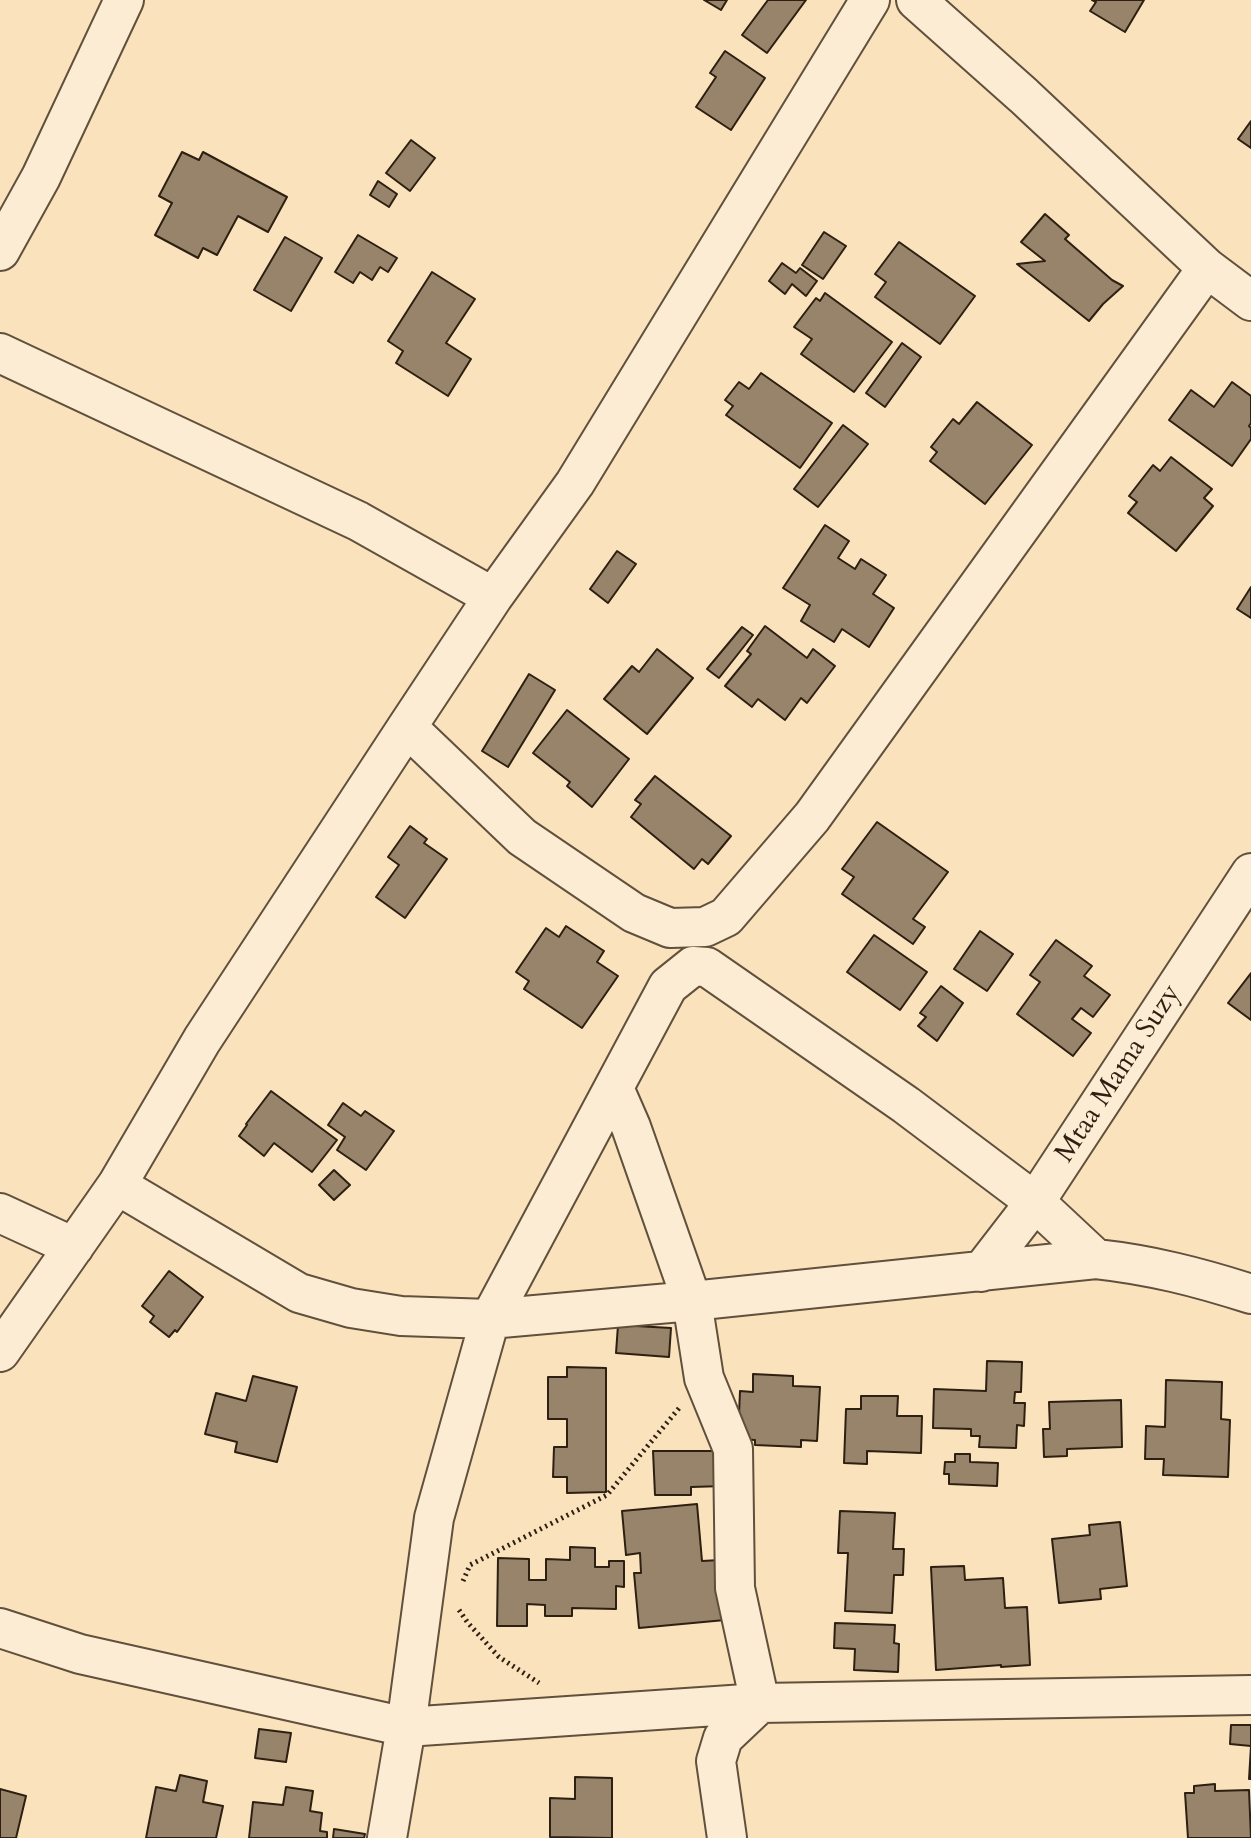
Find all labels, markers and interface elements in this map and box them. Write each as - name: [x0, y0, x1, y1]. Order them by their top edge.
- street label: Mtaa Mama Suzy: [1049, 979, 1189, 1169]

